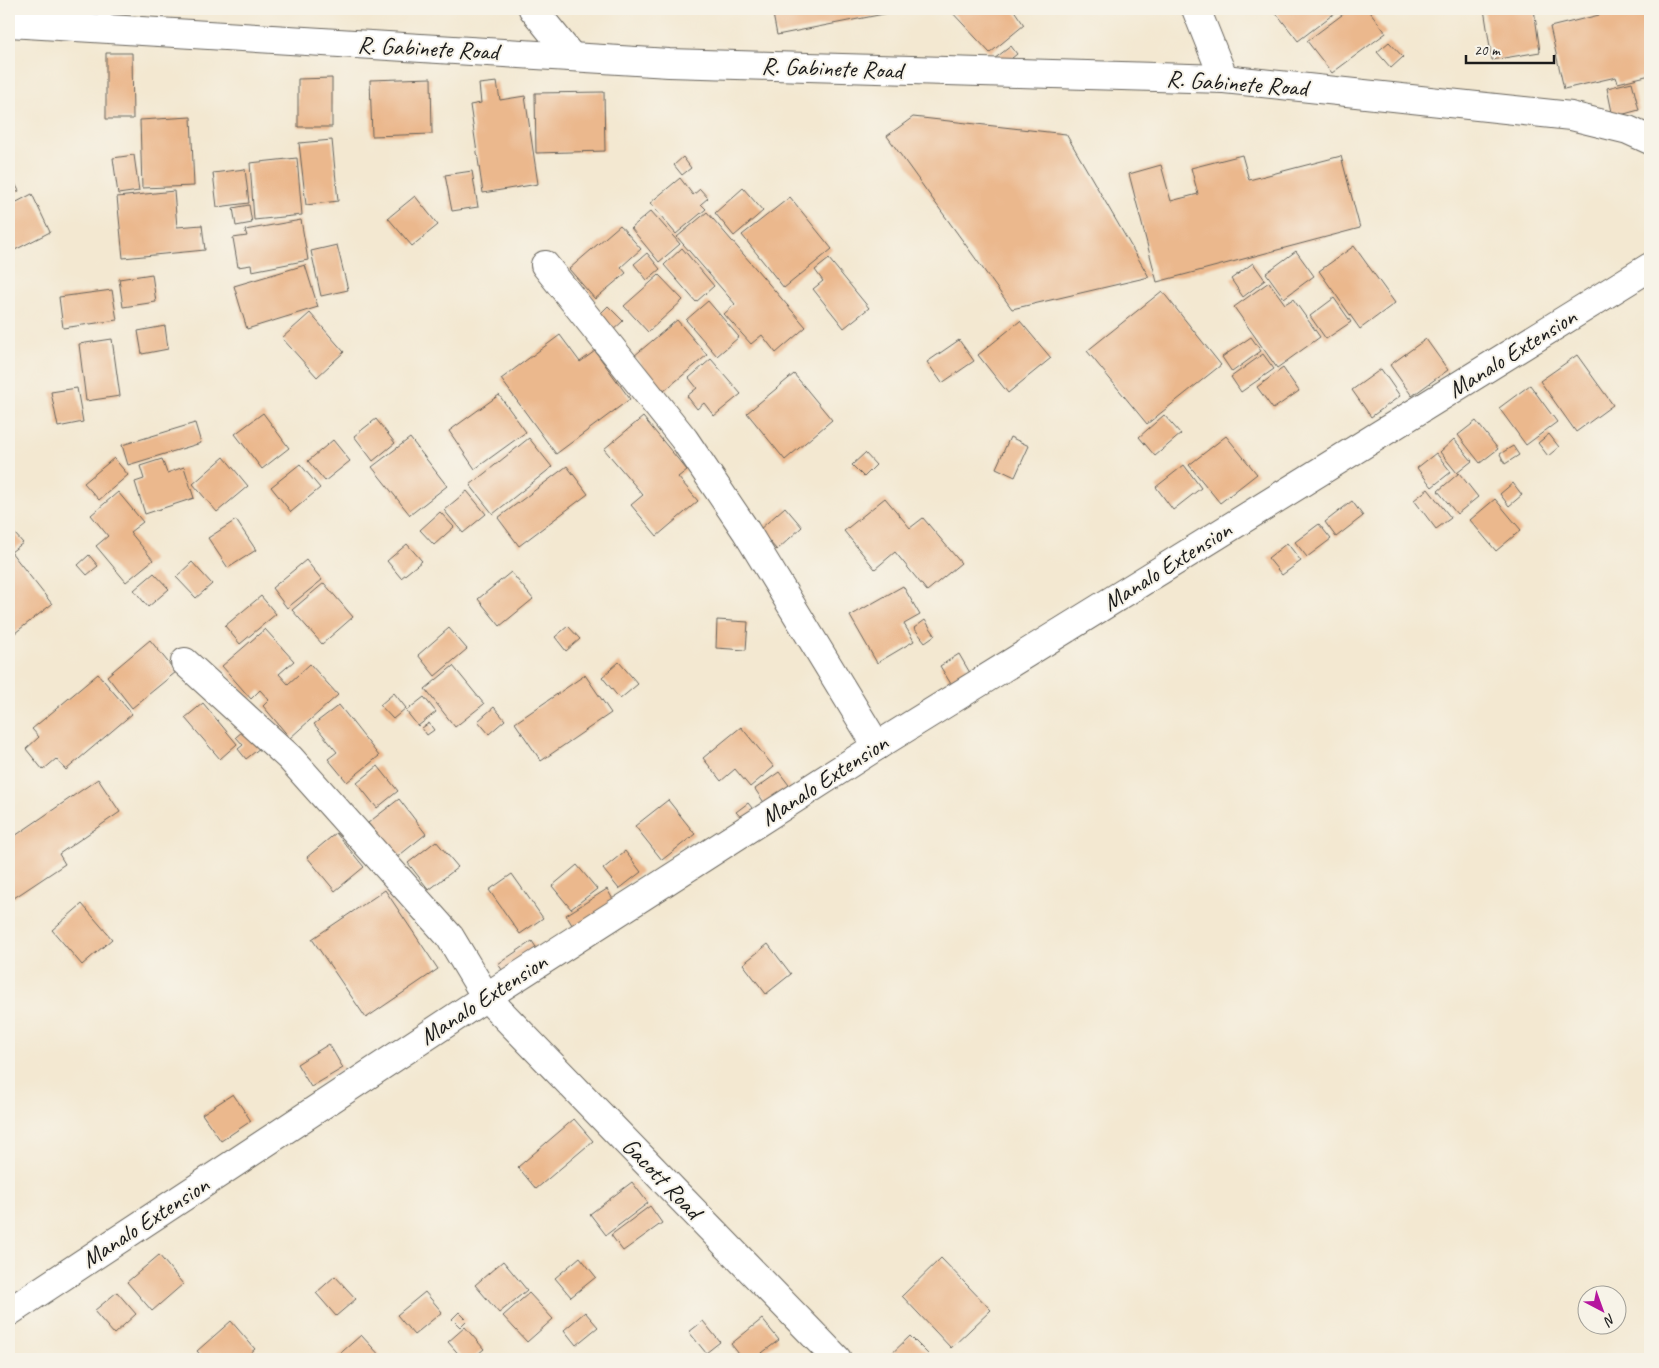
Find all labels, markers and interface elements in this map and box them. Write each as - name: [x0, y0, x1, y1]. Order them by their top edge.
- street label: R. Gabinete Road: [357, 29, 503, 67]
- scale bar: [1466, 32, 1554, 64]
- text: 20 m: [1474, 41, 1501, 60]
- street label: R. Gabinete Road: [761, 51, 907, 86]
- street label: R. Gabinete Road: [1166, 63, 1312, 103]
- street label: Manalo Extension: [1442, 301, 1583, 404]
- street label: Manalo Extension: [1097, 514, 1238, 617]
- street label: Manalo Extension: [755, 727, 894, 832]
- street label: Manalo Extension: [414, 946, 553, 1051]
- street label: Gacott Road: [616, 1131, 711, 1228]
- street label: Manalo Extension: [76, 1169, 215, 1274]
- north arrow: [1576, 1286, 1626, 1336]
- text: N: [1600, 1310, 1619, 1330]

